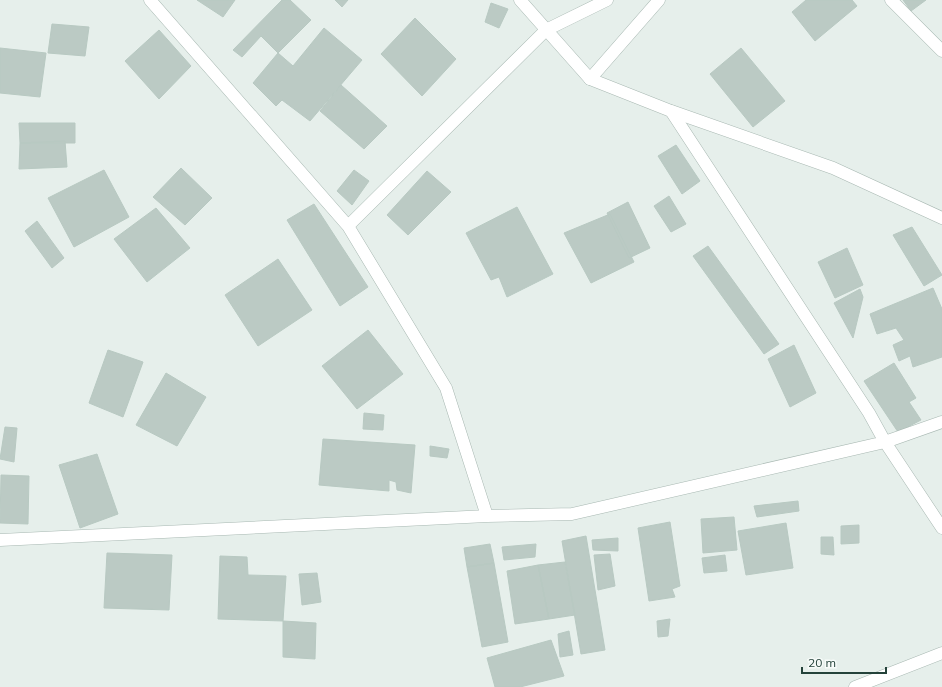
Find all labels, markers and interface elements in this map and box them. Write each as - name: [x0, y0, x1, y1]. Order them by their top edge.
- scale bar: [802, 649, 886, 675]
- text: 20 m: [808, 655, 836, 670]

